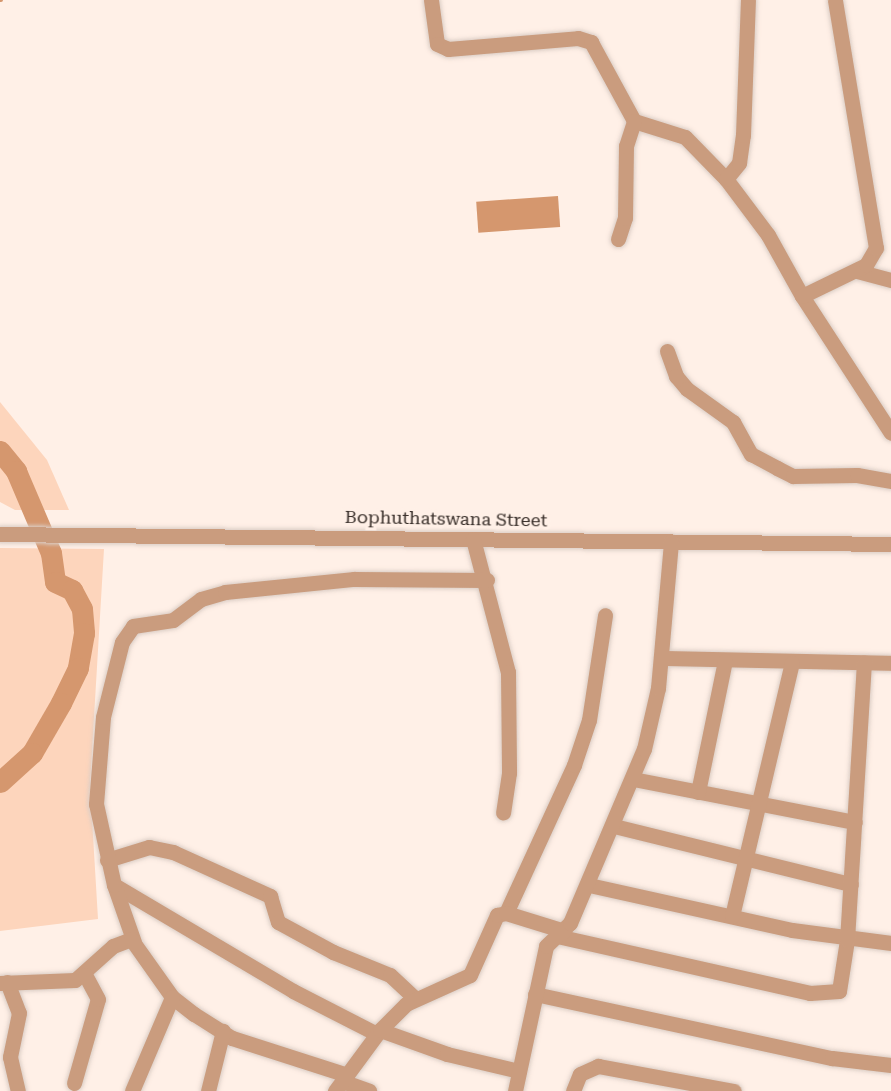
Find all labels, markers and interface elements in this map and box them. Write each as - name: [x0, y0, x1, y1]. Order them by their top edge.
- street label: Bophuthatswana Street: [345, 506, 547, 532]

